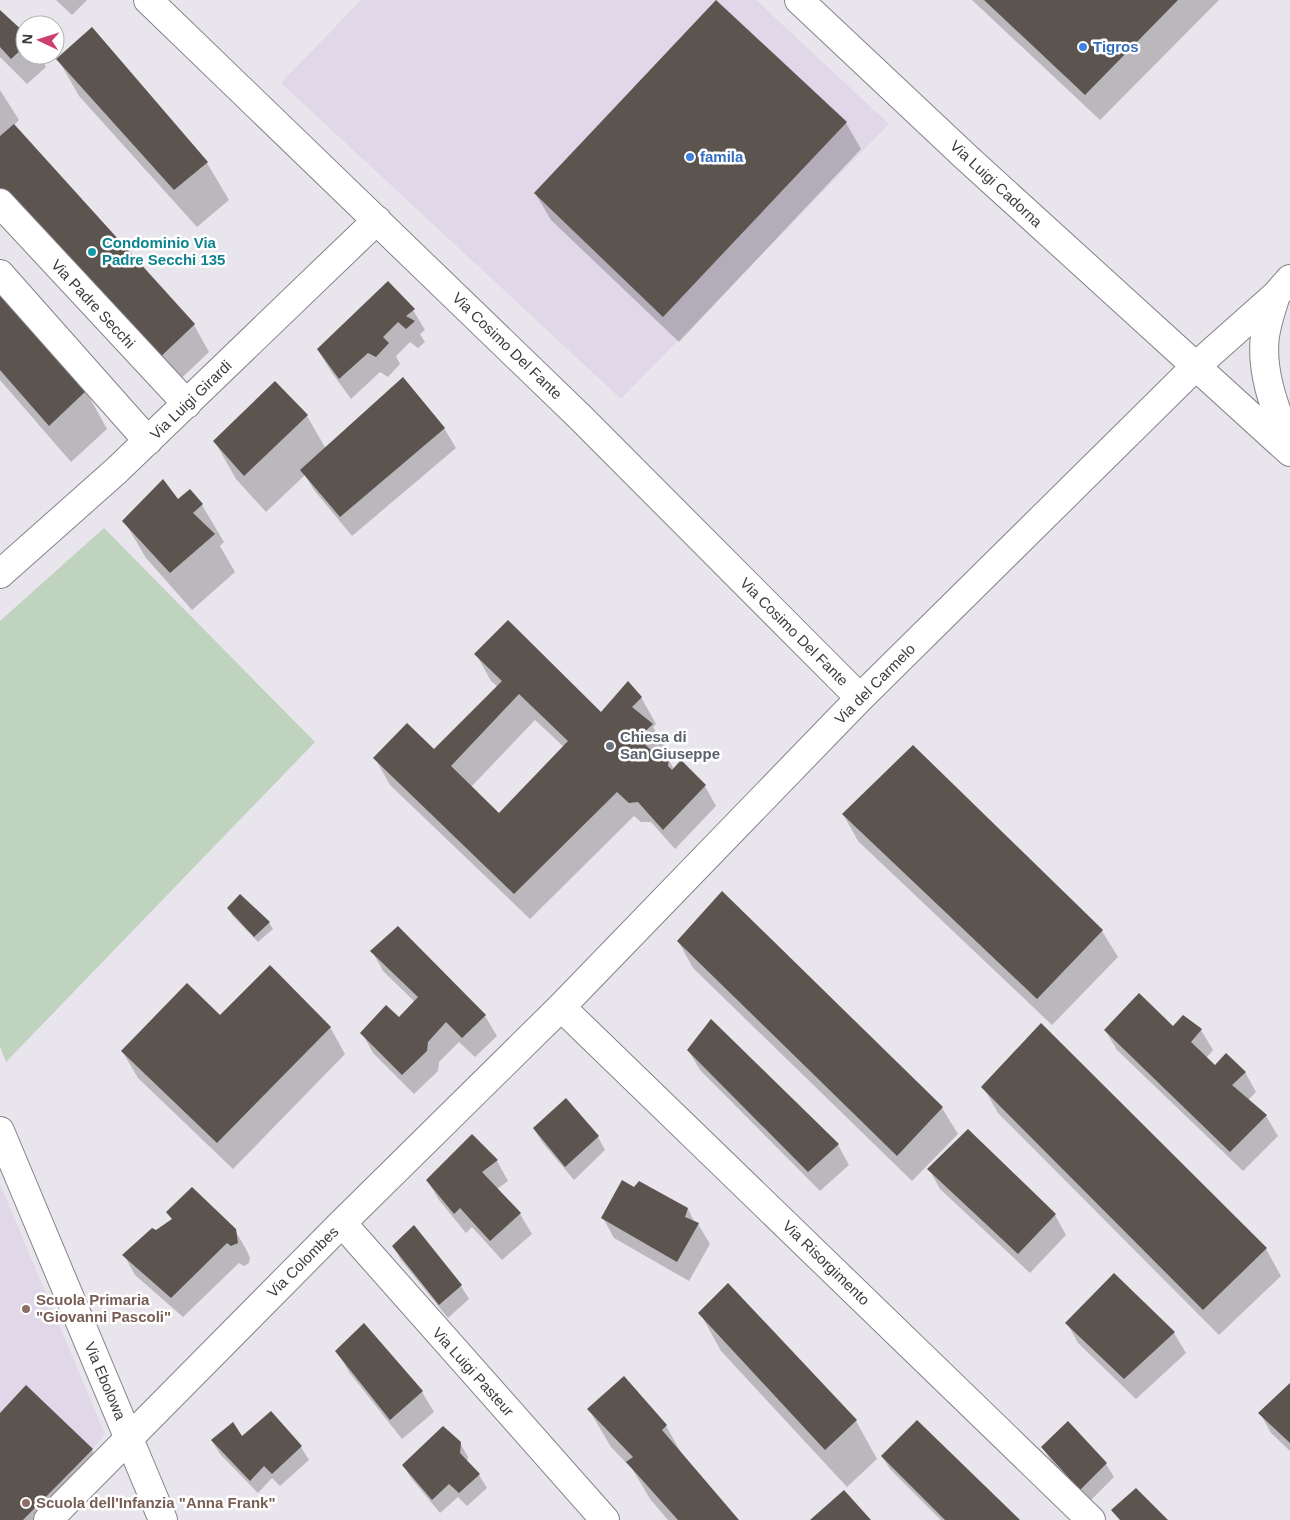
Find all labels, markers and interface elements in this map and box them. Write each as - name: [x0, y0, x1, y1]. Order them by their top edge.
- north arrow: [15, 15, 65, 65]
- text: N: [19, 33, 35, 45]
- place label: Tigros: [1093, 38, 1139, 55]
- marker: Tigros: [1077, 41, 1089, 53]
- street label: Via Luigi Cadorna: [947, 137, 1046, 231]
- place label: famila: [700, 148, 744, 165]
- marker: famila: [684, 151, 696, 163]
- place label: Condominio Via Padre Secchi 135: [102, 234, 225, 268]
- marker: Condominio Via Padre Secchi 135: [86, 246, 98, 258]
- street label: Via Padre Secchi: [48, 256, 139, 351]
- street label: Via Cosimo Del Fante: [449, 289, 566, 402]
- street label: Via Luigi Girardi: [146, 357, 235, 443]
- street label: Via Cosimo Del Fante: [737, 574, 852, 689]
- street label: Via del Carmelo: [831, 640, 918, 727]
- place label: Chiesa di San Giuseppe: [620, 728, 720, 762]
- marker: Chiesa di San Giuseppe: [604, 740, 616, 752]
- street label: Via Risorgimento: [779, 1217, 873, 1308]
- street label: Via Colombes: [264, 1223, 342, 1301]
- place label: Scuola Primaria "Giovanni Pascoli": [36, 1291, 171, 1325]
- marker: Scuola Primaria "Giovanni Pascoli": [20, 1303, 32, 1315]
- street label: Via Luigi Pasteur: [429, 1324, 518, 1419]
- street label: Via Ebolowa: [81, 1339, 130, 1423]
- place label: Scuola dell'Infanzia "Anna Frank": [36, 1494, 276, 1511]
- marker: Scuola dell'Infanzia "Anna Frank": [20, 1497, 32, 1509]

